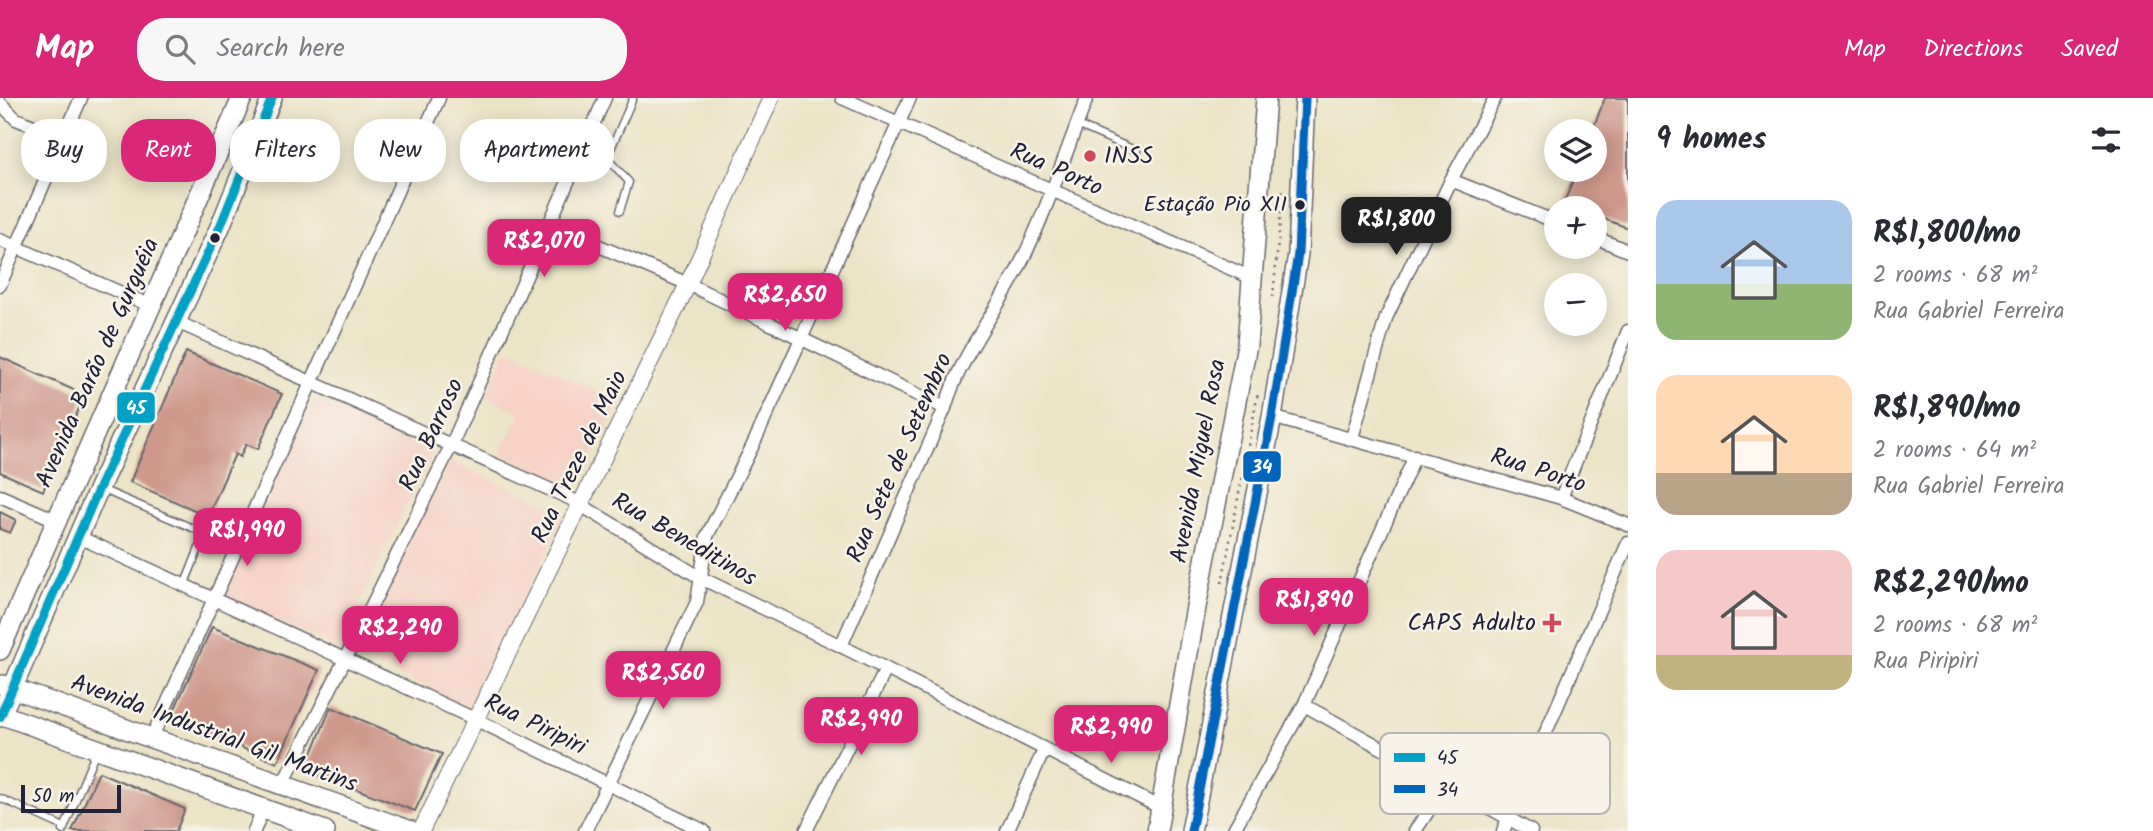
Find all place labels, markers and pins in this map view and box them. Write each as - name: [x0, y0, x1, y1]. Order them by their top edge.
- place label: INSS: [1104, 137, 1153, 176]
- marker: INSS: [1082, 148, 1098, 164]
- place label: Estação Pio XII: [1144, 188, 1287, 223]
- marker: Estação Pio XII: [1293, 198, 1307, 212]
- pin: R$1,800: [1331, 198, 1461, 257]
- pin: R$2,070: [479, 220, 609, 279]
- unlabelled marker: [208, 231, 222, 245]
- pin: R$2,650: [720, 274, 850, 333]
- pin: R$1,990: [182, 508, 312, 568]
- pin: R$1,890: [1249, 578, 1379, 638]
- place label: CAPS Adulto: [1407, 604, 1536, 643]
- pin: R$2,290: [335, 606, 465, 666]
- marker: CAPS Adulto: [1542, 613, 1562, 633]
- pin: R$2,560: [598, 652, 728, 711]
- pin: R$2,990: [796, 698, 926, 757]
- pin: R$2,990: [1046, 706, 1176, 765]

